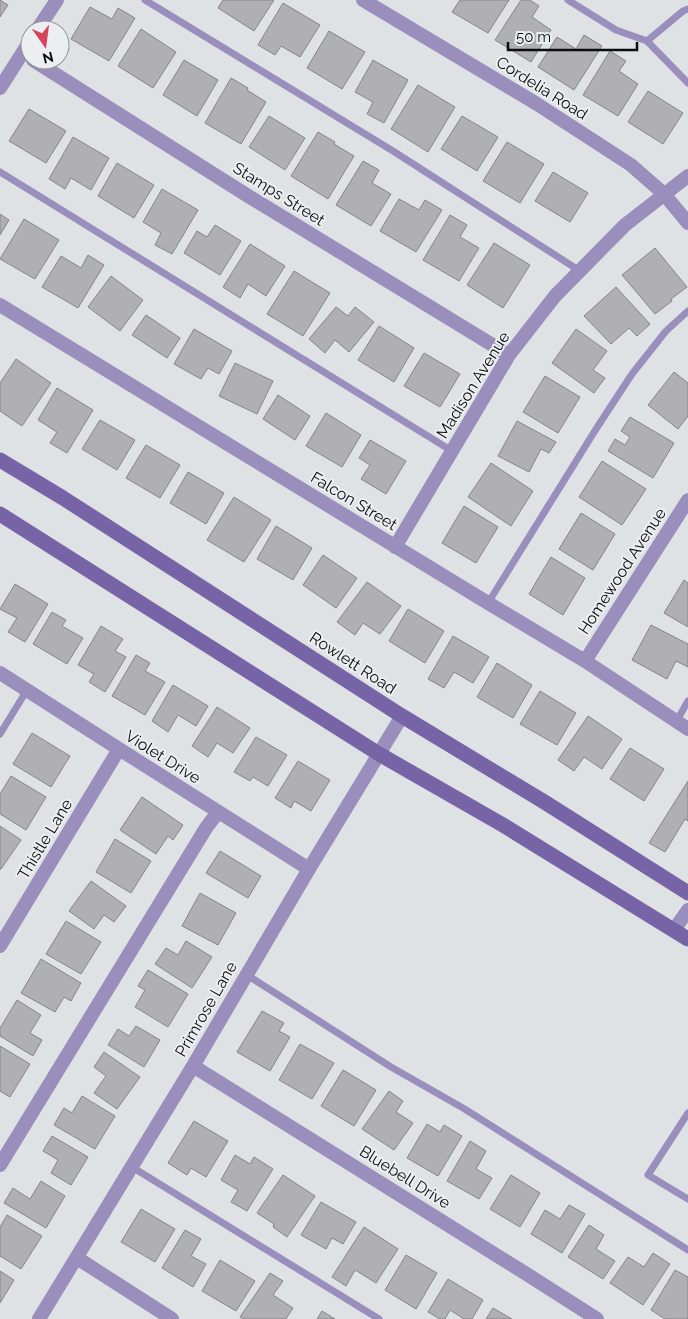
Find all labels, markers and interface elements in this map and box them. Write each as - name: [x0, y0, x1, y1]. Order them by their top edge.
- north arrow: [20, 20, 70, 70]
- scale bar: [508, 20, 637, 52]
- text: 50 m: [516, 28, 551, 46]
- text: N: [41, 49, 55, 67]
- street label: Cordelia Road: [493, 52, 591, 124]
- street label: Stamps Street: [230, 158, 329, 230]
- street label: Madison Avenue: [433, 328, 513, 442]
- street label: Falcon Street: [307, 468, 401, 535]
- street label: Homewood Avenue: [574, 504, 670, 638]
- street label: Rowlett Road: [306, 628, 400, 698]
- street label: Violet Drive: [122, 726, 204, 788]
- street label: Thistle Lane: [14, 795, 76, 883]
- street label: Primrose Lane: [171, 958, 241, 1060]
- street label: Bluebell Drive: [356, 1141, 454, 1213]

